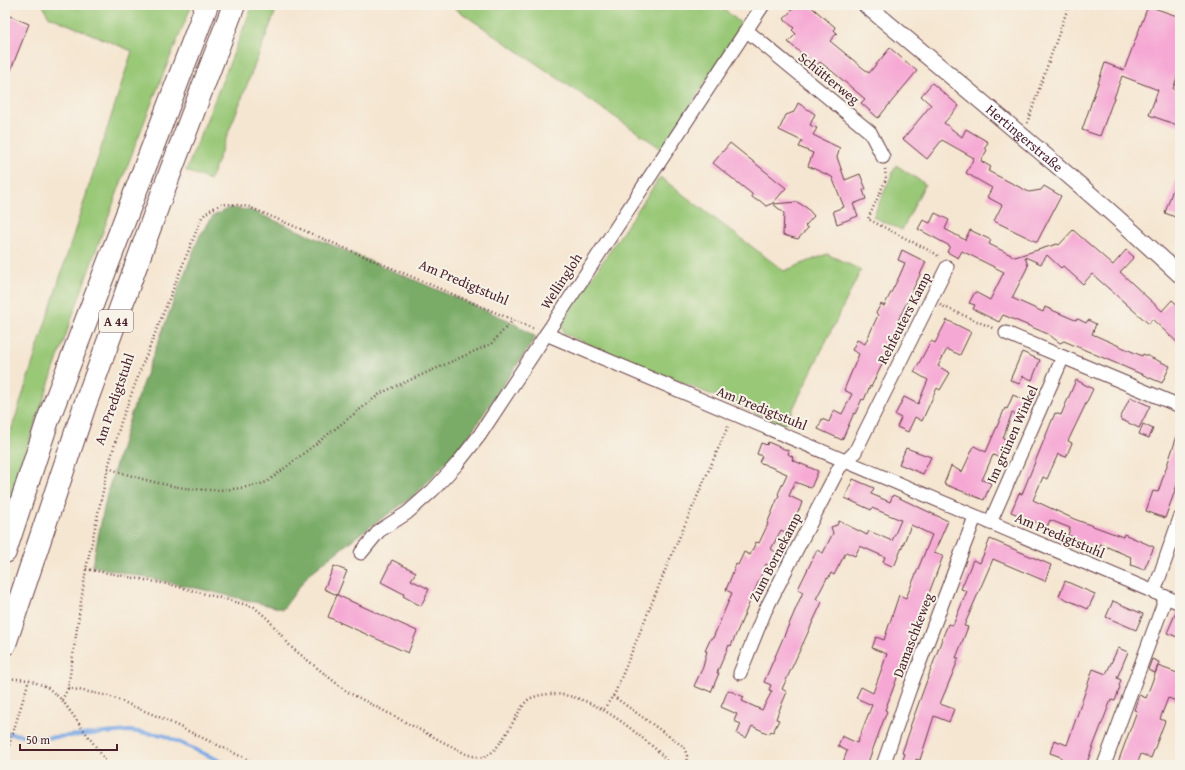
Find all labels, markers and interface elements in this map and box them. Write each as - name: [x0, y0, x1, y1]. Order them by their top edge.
- street label: Schütterweg: [794, 47, 864, 109]
- street label: Hertingerstraße: [982, 100, 1068, 177]
- street label: Wellingloh: [535, 249, 587, 313]
- street label: Am Predigtstuhl: [416, 254, 512, 310]
- street label: Rehfeuters Kamp: [872, 268, 936, 368]
- road number: A 44: [99, 310, 133, 332]
- street label: Am Predigtstuhl: [89, 350, 139, 448]
- street label: Am Predigtstuhl: [714, 381, 810, 435]
- street label: Im grünen Winkel: [981, 382, 1043, 486]
- street label: Am Predigtstuhl: [1012, 507, 1108, 563]
- street label: Zum Bornekamp: [744, 509, 806, 605]
- street label: Damaschkeweg: [888, 590, 938, 680]
- scale bar: [20, 726, 117, 752]
- text: 50 m: [26, 731, 50, 748]

